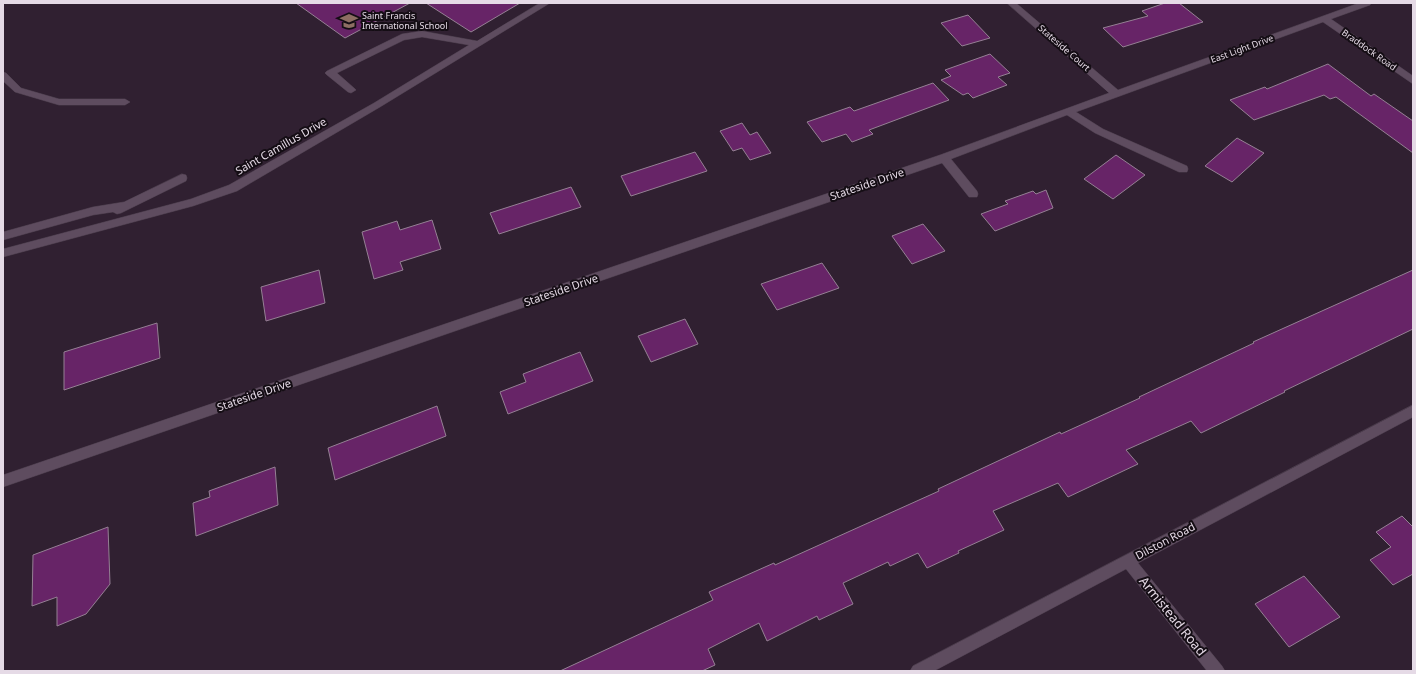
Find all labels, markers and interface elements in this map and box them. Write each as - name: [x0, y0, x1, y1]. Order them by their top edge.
- place label: Saint Francis International School: [362, 9, 448, 32]
- school or university icon: Saint Francis International School: [339, 11, 359, 31]
- street label: Stateside Court: [1036, 21, 1094, 74]
- street label: Braddock Road: [1339, 26, 1399, 73]
- street label: East Light Drive: [1209, 31, 1275, 66]
- street label: Saint Camillus Drive: [233, 113, 329, 178]
- street label: Stateside Drive: [828, 164, 906, 203]
- street label: Stateside Drive: [522, 270, 600, 309]
- street label: Stateside Drive: [215, 375, 293, 414]
- street label: Dilston Road: [1132, 519, 1197, 563]
- street label: Armistead Road: [1135, 573, 1211, 659]

